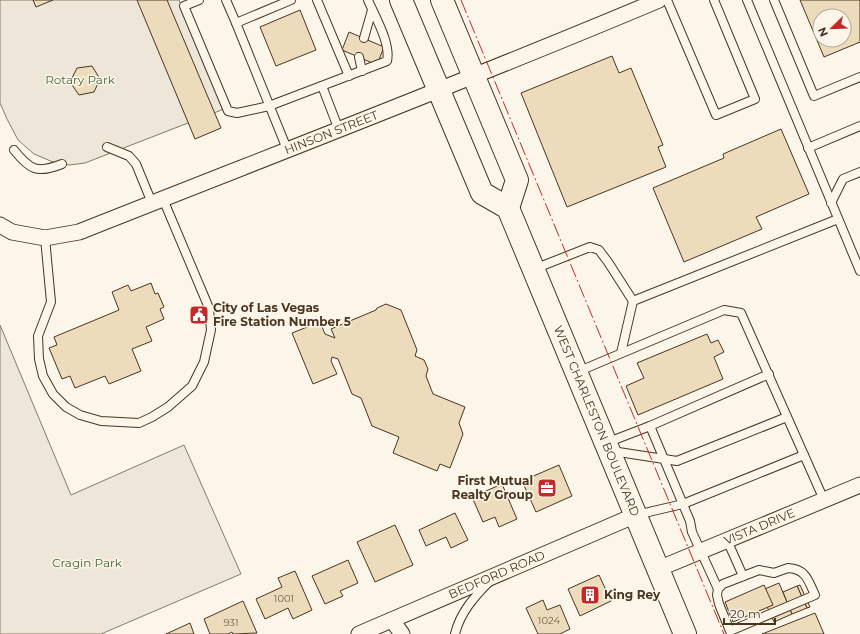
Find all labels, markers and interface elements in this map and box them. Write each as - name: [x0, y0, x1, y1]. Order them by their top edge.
- north arrow: [812, 8, 852, 48]
- text: N: [815, 25, 831, 39]
- park label: Rotary Park: [45, 72, 116, 87]
- street label: HINSON STREET: [282, 107, 380, 157]
- place label: City of Las Vegas Fire Station Number 5: [213, 300, 351, 329]
- public building icon: City of Las Vegas Fire Station Number 5: [188, 304, 210, 326]
- street label: WEST CHARLESTON BOULEVARD: [551, 323, 643, 518]
- place label: First Mutual Realty Group: [452, 473, 533, 502]
- office icon: First Mutual Realty Group: [536, 477, 558, 499]
- street label: VISTA DRIVE: [722, 505, 797, 548]
- street label: BEDFORD ROAD: [446, 547, 547, 602]
- park label: Cragin Park: [52, 555, 123, 570]
- building icon: King Rey: [579, 584, 601, 606]
- place label: King Rey: [604, 587, 661, 602]
- house number: 1001: [274, 592, 294, 605]
- scale bar: [724, 600, 775, 626]
- text: 20 m: [730, 606, 761, 621]
- house number: 1024: [538, 614, 561, 627]
- house number: 931: [223, 616, 239, 629]

